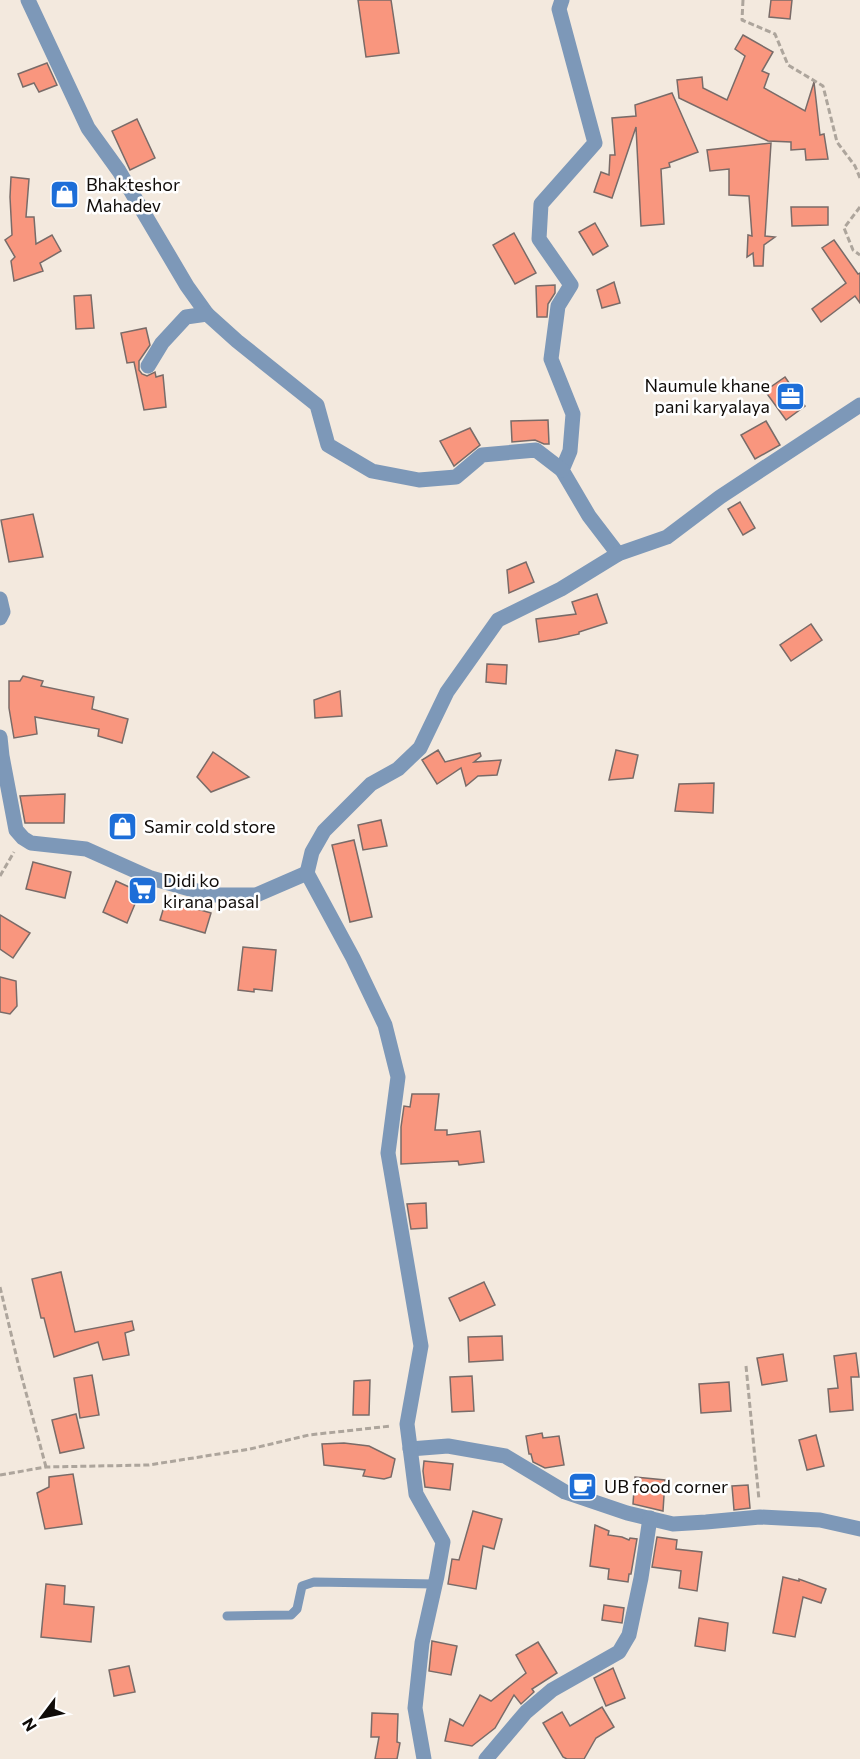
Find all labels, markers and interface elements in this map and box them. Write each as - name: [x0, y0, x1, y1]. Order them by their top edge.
- place label: Bhakteshor Mahadev: [86, 173, 180, 216]
- shop icon: Bhakteshor Mahadev: [49, 179, 81, 211]
- place label: Naumule khane pani karyalaya: [644, 374, 770, 417]
- office icon: Naumule khane pani karyalaya: [775, 380, 807, 412]
- shop icon: Samir cold store: [107, 811, 139, 843]
- place label: Samir cold store: [144, 815, 276, 837]
- place label: Didi ko kirana pasal: [163, 869, 259, 912]
- supermarket icon: Didi ko kirana pasal: [126, 875, 158, 907]
- cafe icon: UB food corner: [567, 1471, 599, 1503]
- place label: UB food corner: [604, 1475, 728, 1497]
- north arrow: [12, 1687, 72, 1747]
- text: N: [18, 1715, 40, 1735]

